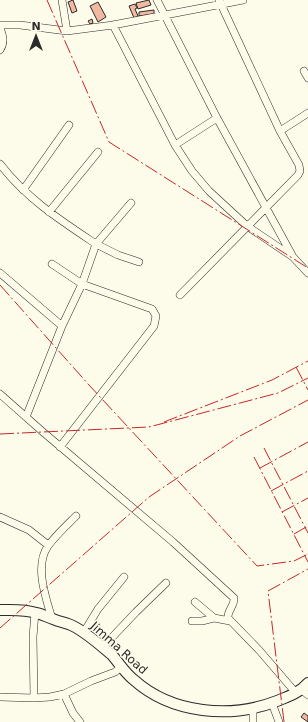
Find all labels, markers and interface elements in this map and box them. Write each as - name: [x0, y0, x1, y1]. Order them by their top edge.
- north arrow: [16, 16, 56, 56]
- text: N: [31, 20, 41, 33]
- street label: Jimma Road: [87, 618, 150, 677]

